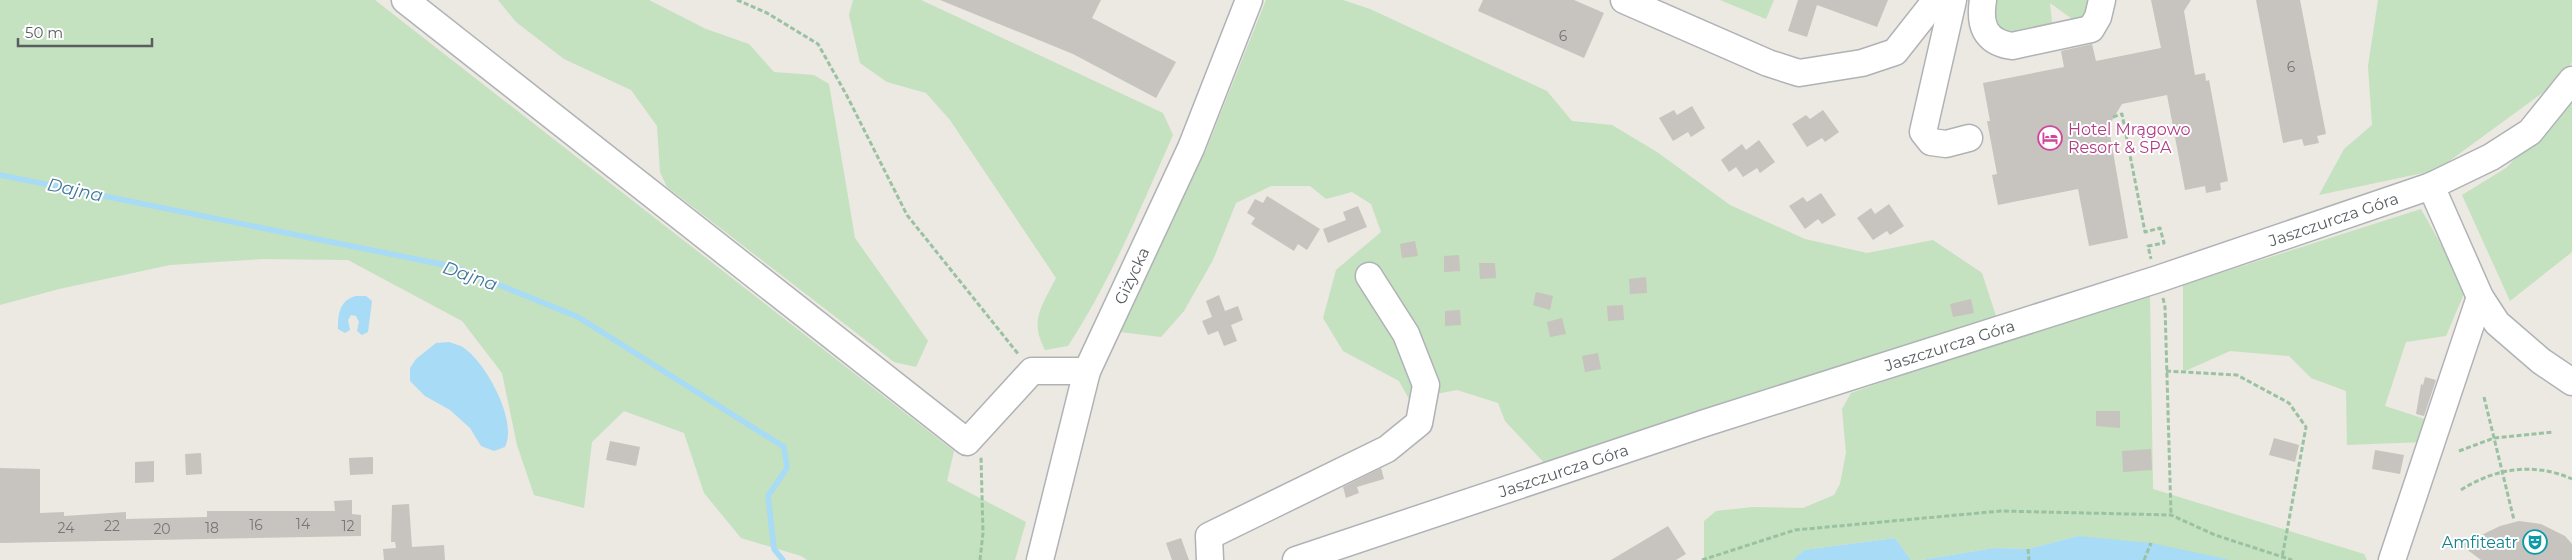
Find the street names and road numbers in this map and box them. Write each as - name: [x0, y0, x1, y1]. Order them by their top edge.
- street label: Jaszczurcza Góra: [2265, 188, 2401, 250]
- street label: Giżycka: [1110, 244, 1153, 307]
- street label: Jaszczurcza Góra: [1881, 316, 2017, 375]
- street label: Jaszczurcza Góra: [1495, 440, 1631, 501]

